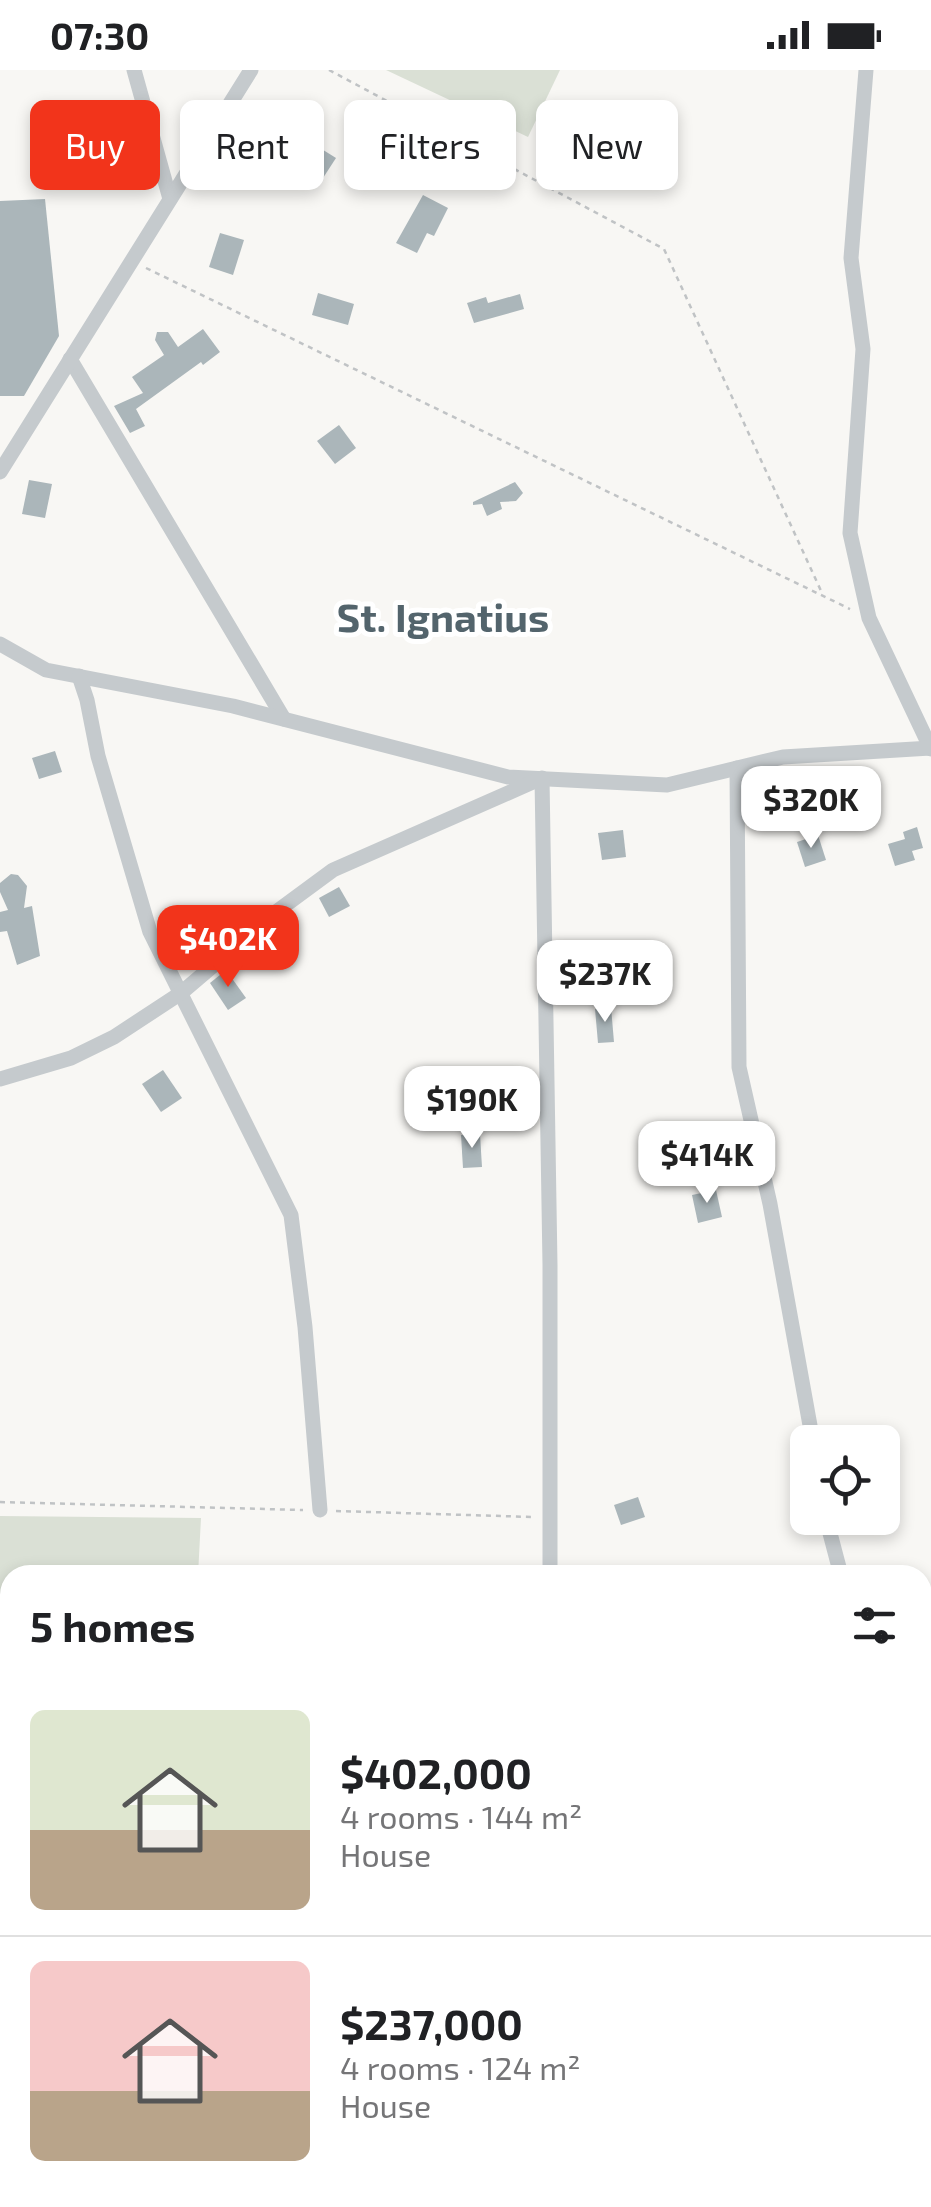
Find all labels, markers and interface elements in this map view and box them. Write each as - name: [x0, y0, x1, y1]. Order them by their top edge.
- text: 07:30: [50, 12, 149, 58]
- chip: Buy: [30, 100, 160, 190]
- chip: Rent: [180, 100, 324, 190]
- chip: Filters: [344, 100, 516, 190]
- chip: New: [536, 100, 678, 190]
- district label: St. Ignatius: [337, 592, 549, 640]
- pin: $320K: [741, 766, 881, 851]
- text: $320K: [763, 779, 859, 817]
- pin: $402K: [158, 905, 298, 990]
- text: $402K: [179, 918, 277, 956]
- pin: $237K: [535, 940, 675, 1025]
- text: $237K: [559, 953, 651, 991]
- pin: $190K: [402, 1066, 542, 1151]
- text: $190K: [426, 1079, 518, 1117]
- pin: $414K: [637, 1121, 777, 1206]
- text: $414K: [660, 1134, 754, 1172]
- map controls: [790, 1425, 900, 1535]
- button: locate: [790, 1425, 900, 1535]
- icon: filters: [847, 1598, 902, 1653]
- text: 5 homes: [30, 1600, 195, 1650]
- text: $402,000: [340, 1747, 532, 1797]
- icon: home: [110, 1750, 230, 1870]
- text: 4 rooms · 144 m²: [340, 1797, 582, 1835]
- text: House: [340, 1835, 431, 1873]
- text: $237,000: [340, 1998, 523, 2048]
- icon: home: [110, 2001, 230, 2121]
- text: 4 rooms · 124 m²: [340, 2048, 581, 2086]
- text: House: [340, 2086, 431, 2124]

